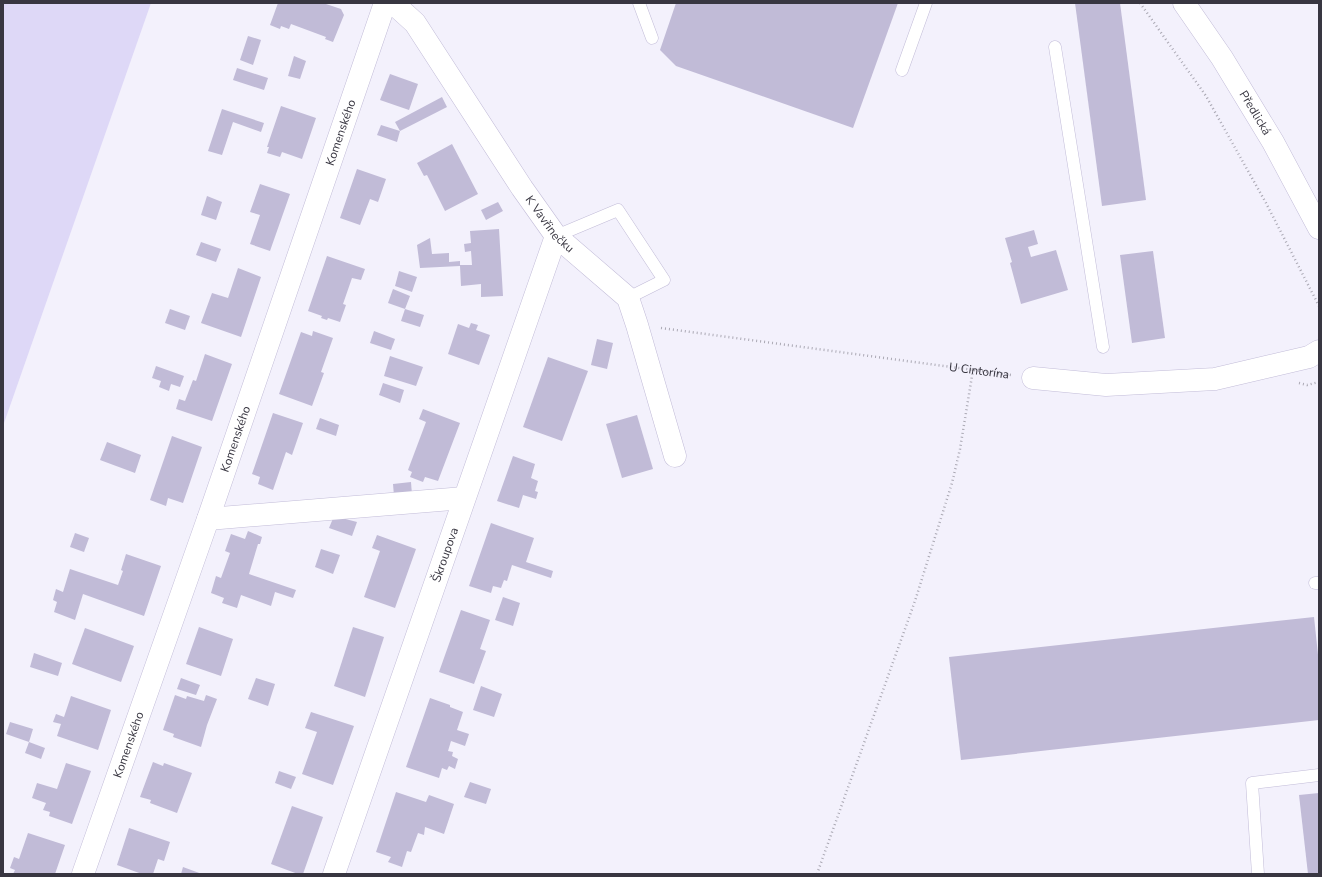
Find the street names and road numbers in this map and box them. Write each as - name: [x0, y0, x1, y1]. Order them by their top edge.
- street label: Předlická: [1236, 88, 1275, 138]
- street label: Komenského: [322, 97, 359, 168]
- street label: K Vavřinečku: [522, 192, 577, 256]
- street label: U Cintorína: [948, 359, 1010, 383]
- street label: Komenského: [217, 403, 254, 474]
- street label: Škroupova: [428, 525, 462, 584]
- street label: Komenského: [109, 709, 148, 780]

